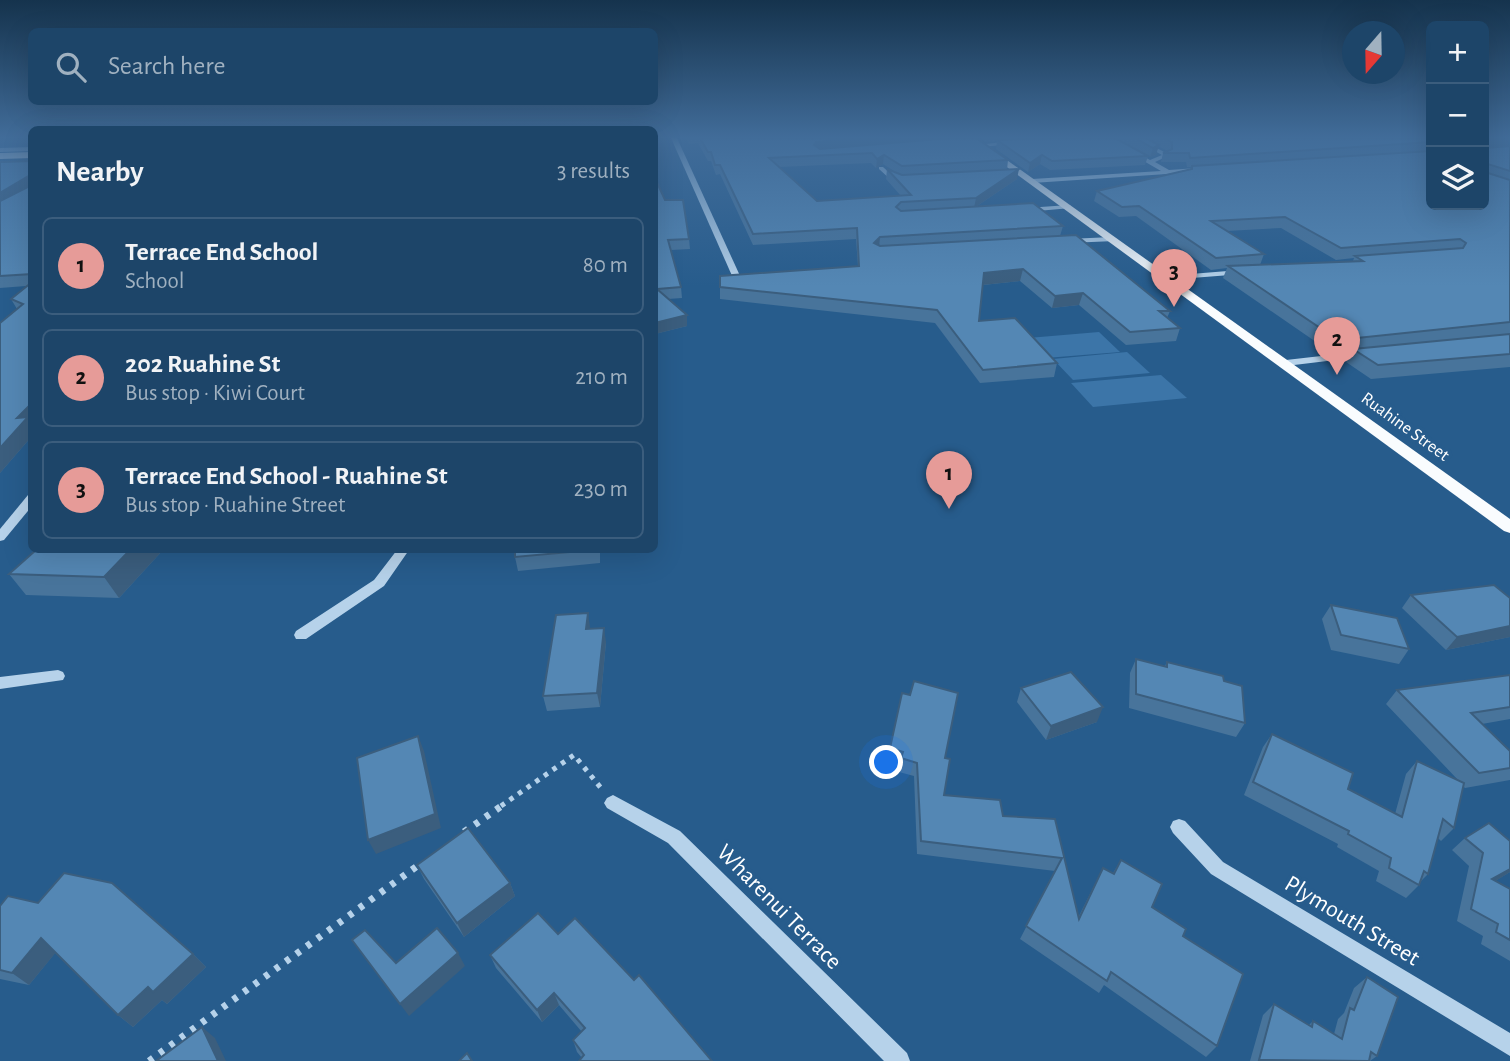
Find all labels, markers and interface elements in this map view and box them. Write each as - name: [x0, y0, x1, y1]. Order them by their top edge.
- north arrow: [1342, 21, 1405, 84]
- map controls: [1426, 21, 1489, 210]
- button: +: [1426, 21, 1489, 84]
- search box: [28, 28, 658, 105]
- icon: search: [52, 48, 90, 86]
- text: Search here: [108, 53, 226, 79]
- button: −: [1426, 84, 1489, 147]
- button: layers: [1426, 147, 1489, 210]
- text: Nearby: [56, 157, 144, 187]
- text: 3 results: [557, 160, 630, 183]
- text: Terrace End School: [125, 239, 318, 265]
- pin: 3: [1151, 249, 1197, 307]
- text: 1: [77, 254, 85, 277]
- text: 80 m: [583, 254, 628, 277]
- text: School: [125, 270, 184, 293]
- pin: 2: [1314, 317, 1360, 375]
- text: 202 Ruahine St: [125, 351, 280, 377]
- text: 2: [76, 366, 86, 389]
- text: 210 m: [575, 366, 628, 389]
- text: Bus stop · Kiwi Court: [125, 382, 305, 405]
- street label: Ruahine Street: [1358, 389, 1452, 465]
- pin: 1: [926, 451, 972, 509]
- text: Terrace End School - Ruahine St: [125, 463, 448, 489]
- text: 3: [76, 478, 86, 501]
- text: 230 m: [574, 478, 628, 501]
- text: Bus stop · Ruahine Street: [125, 494, 345, 517]
- your location: [869, 745, 903, 779]
- street label: Wharenui Terrace: [712, 840, 846, 974]
- street label: Plymouth Street: [1280, 871, 1424, 971]

